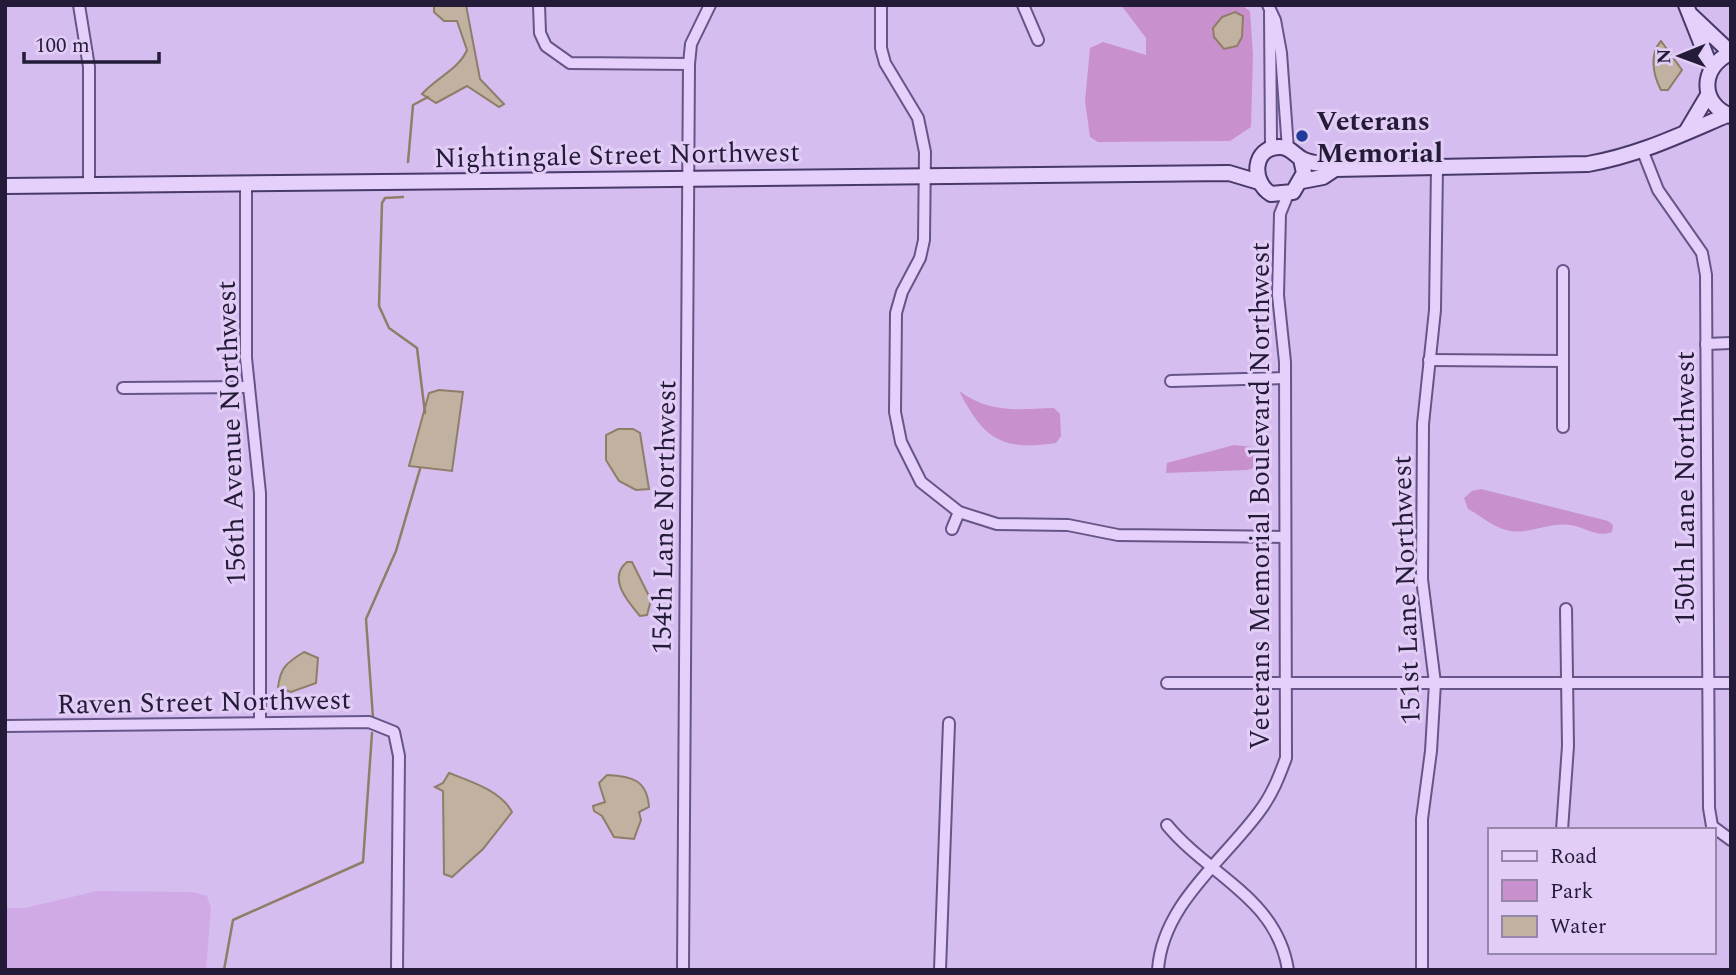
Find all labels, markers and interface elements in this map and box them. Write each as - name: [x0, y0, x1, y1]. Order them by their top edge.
- scale bar: [24, 21, 159, 65]
- north arrow: [1645, 21, 1715, 91]
- text: 100 m: [35, 30, 90, 62]
- text: N: [1650, 48, 1679, 64]
- place label: Veterans Memorial: [1316, 100, 1443, 175]
- marker: Veterans Memorial: [1294, 128, 1310, 144]
- street label: Nightingale Street Northwest: [434, 131, 800, 180]
- street label: Veterans Memorial Boulevard Northwest: [1239, 242, 1282, 750]
- street label: 156th Avenue Northwest: [205, 279, 258, 586]
- street label: 150th Lane Northwest: [1664, 351, 1707, 625]
- street label: 154th Lane Northwest: [641, 379, 688, 655]
- street label: 151st Lane Northwest: [1380, 454, 1433, 726]
- street label: Raven Street Northwest: [57, 678, 352, 727]
- legend: [1488, 828, 1715, 954]
- text: Road: [1550, 841, 1597, 873]
- text: Park: [1550, 876, 1594, 908]
- text: Water: [1550, 911, 1606, 943]

